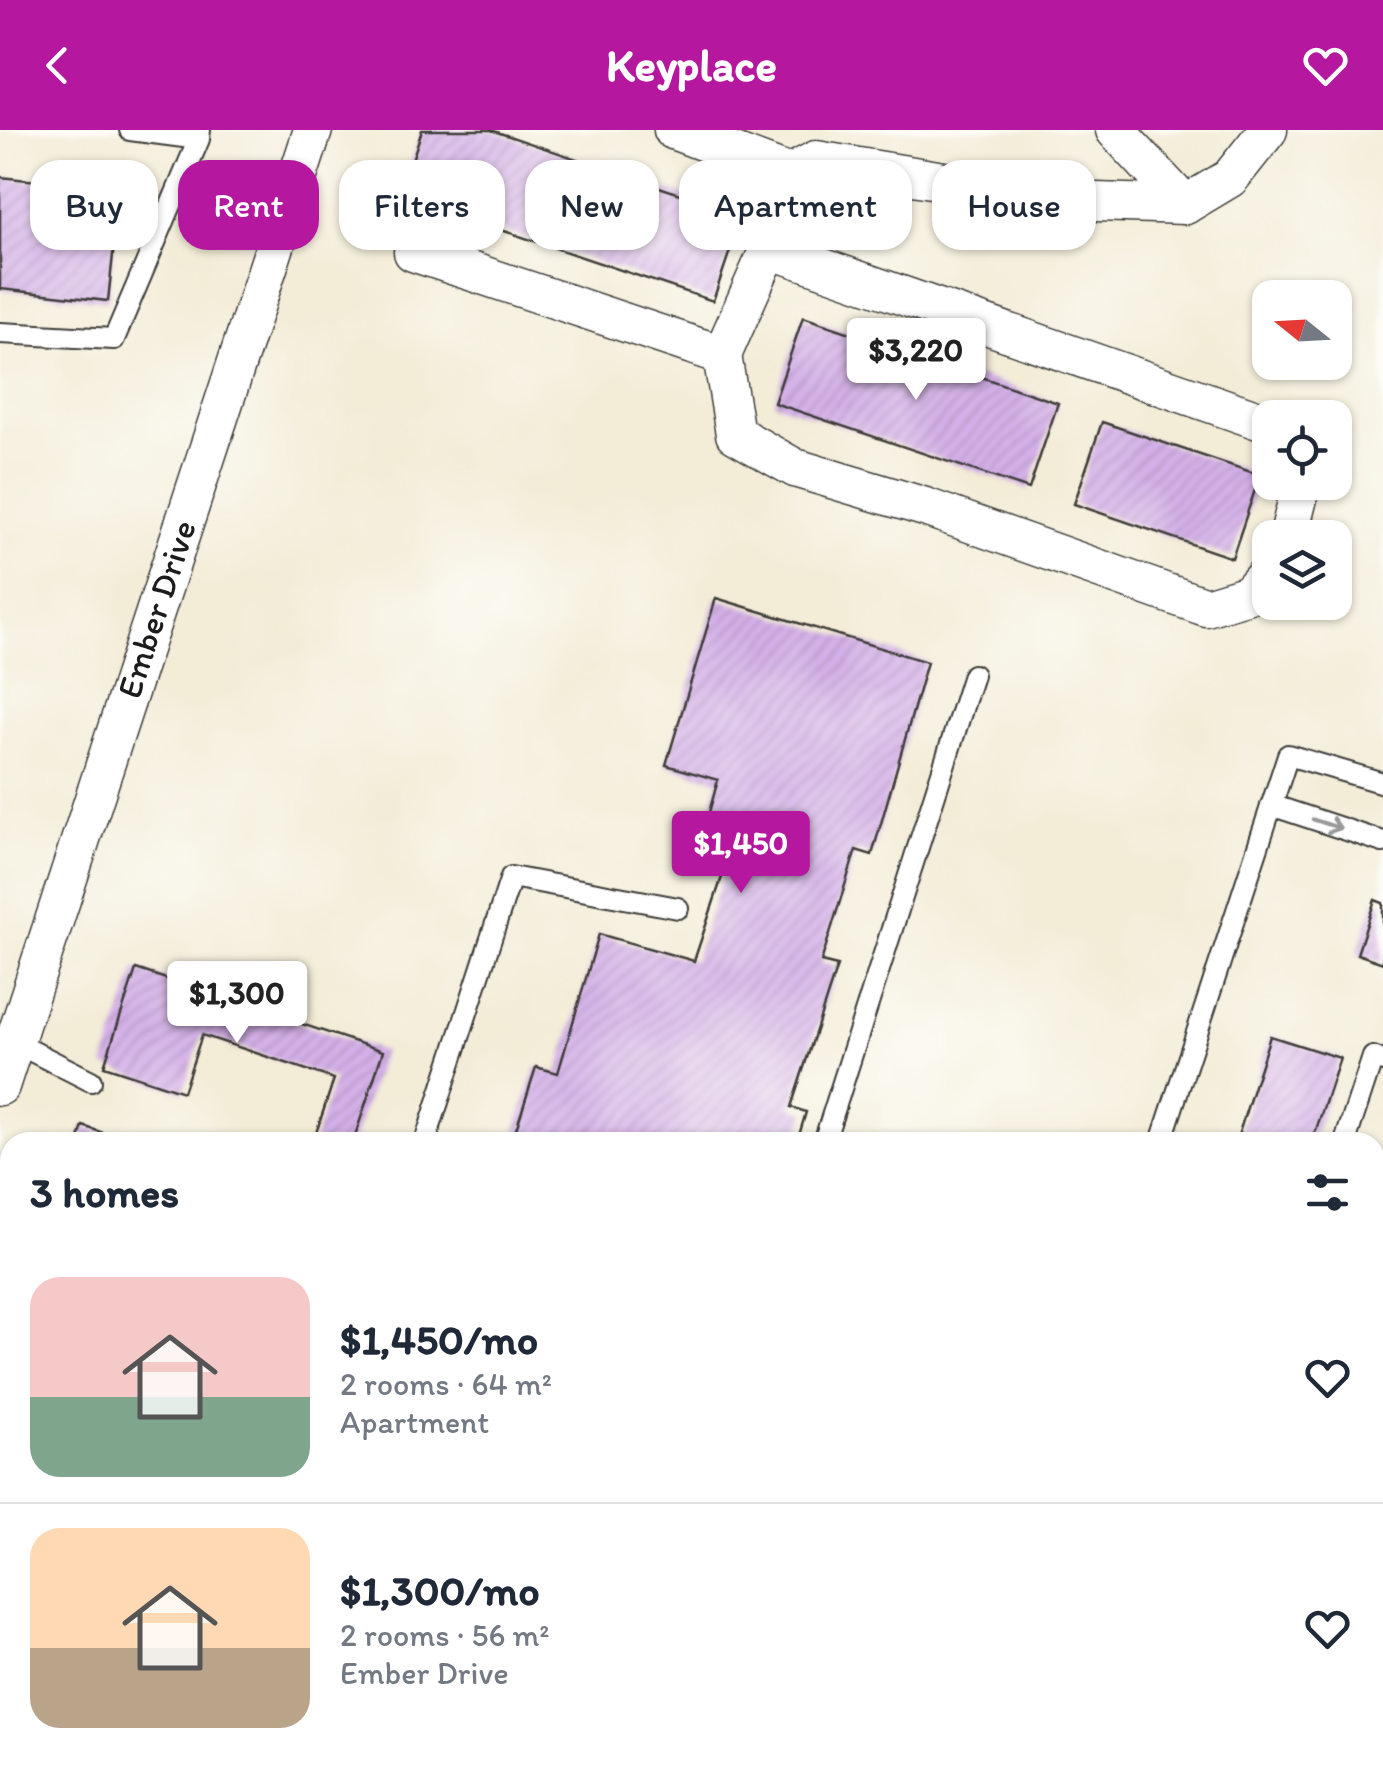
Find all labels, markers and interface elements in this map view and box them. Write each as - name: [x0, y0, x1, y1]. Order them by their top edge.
- icon: back: [30, 38, 85, 93]
- text: Keyplace: [606, 38, 777, 92]
- icon: heart: [1298, 38, 1353, 93]
- chip: Buy: [30, 160, 158, 250]
- chip: Rent: [178, 160, 319, 250]
- chip: Filters: [339, 160, 505, 250]
- chip: New: [525, 160, 659, 250]
- chip: Apartment: [679, 160, 912, 250]
- chip: House: [932, 160, 1096, 250]
- north arrow: [1252, 280, 1352, 380]
- map controls: [1252, 280, 1352, 620]
- pin: $3,220: [835, 318, 997, 403]
- text: $3,220: [869, 331, 963, 369]
- button: locate: [1252, 400, 1352, 500]
- street label: Ember Drive: [108, 515, 205, 703]
- button: layers: [1252, 520, 1352, 620]
- pin: $1,450: [660, 811, 822, 896]
- one-way arrow: [1311, 816, 1343, 834]
- text: $1,450: [694, 824, 788, 862]
- pin: $1,300: [156, 961, 318, 1046]
- text: $1,300: [189, 974, 285, 1012]
- icon: filters: [1300, 1165, 1355, 1220]
- text: 3 homes: [30, 1167, 179, 1218]
- text: $1,450/mo: [340, 1314, 538, 1365]
- icon: home: [110, 1317, 230, 1437]
- icon: heart: [1300, 1350, 1355, 1405]
- text: 2 rooms · 64 m²: [340, 1365, 552, 1403]
- text: Apartment: [340, 1403, 489, 1441]
- text: $1,300/mo: [340, 1565, 540, 1616]
- icon: home: [110, 1568, 230, 1688]
- icon: heart: [1300, 1601, 1355, 1656]
- text: 2 rooms · 56 m²: [340, 1616, 549, 1654]
- text: Ember Drive: [340, 1654, 509, 1692]

